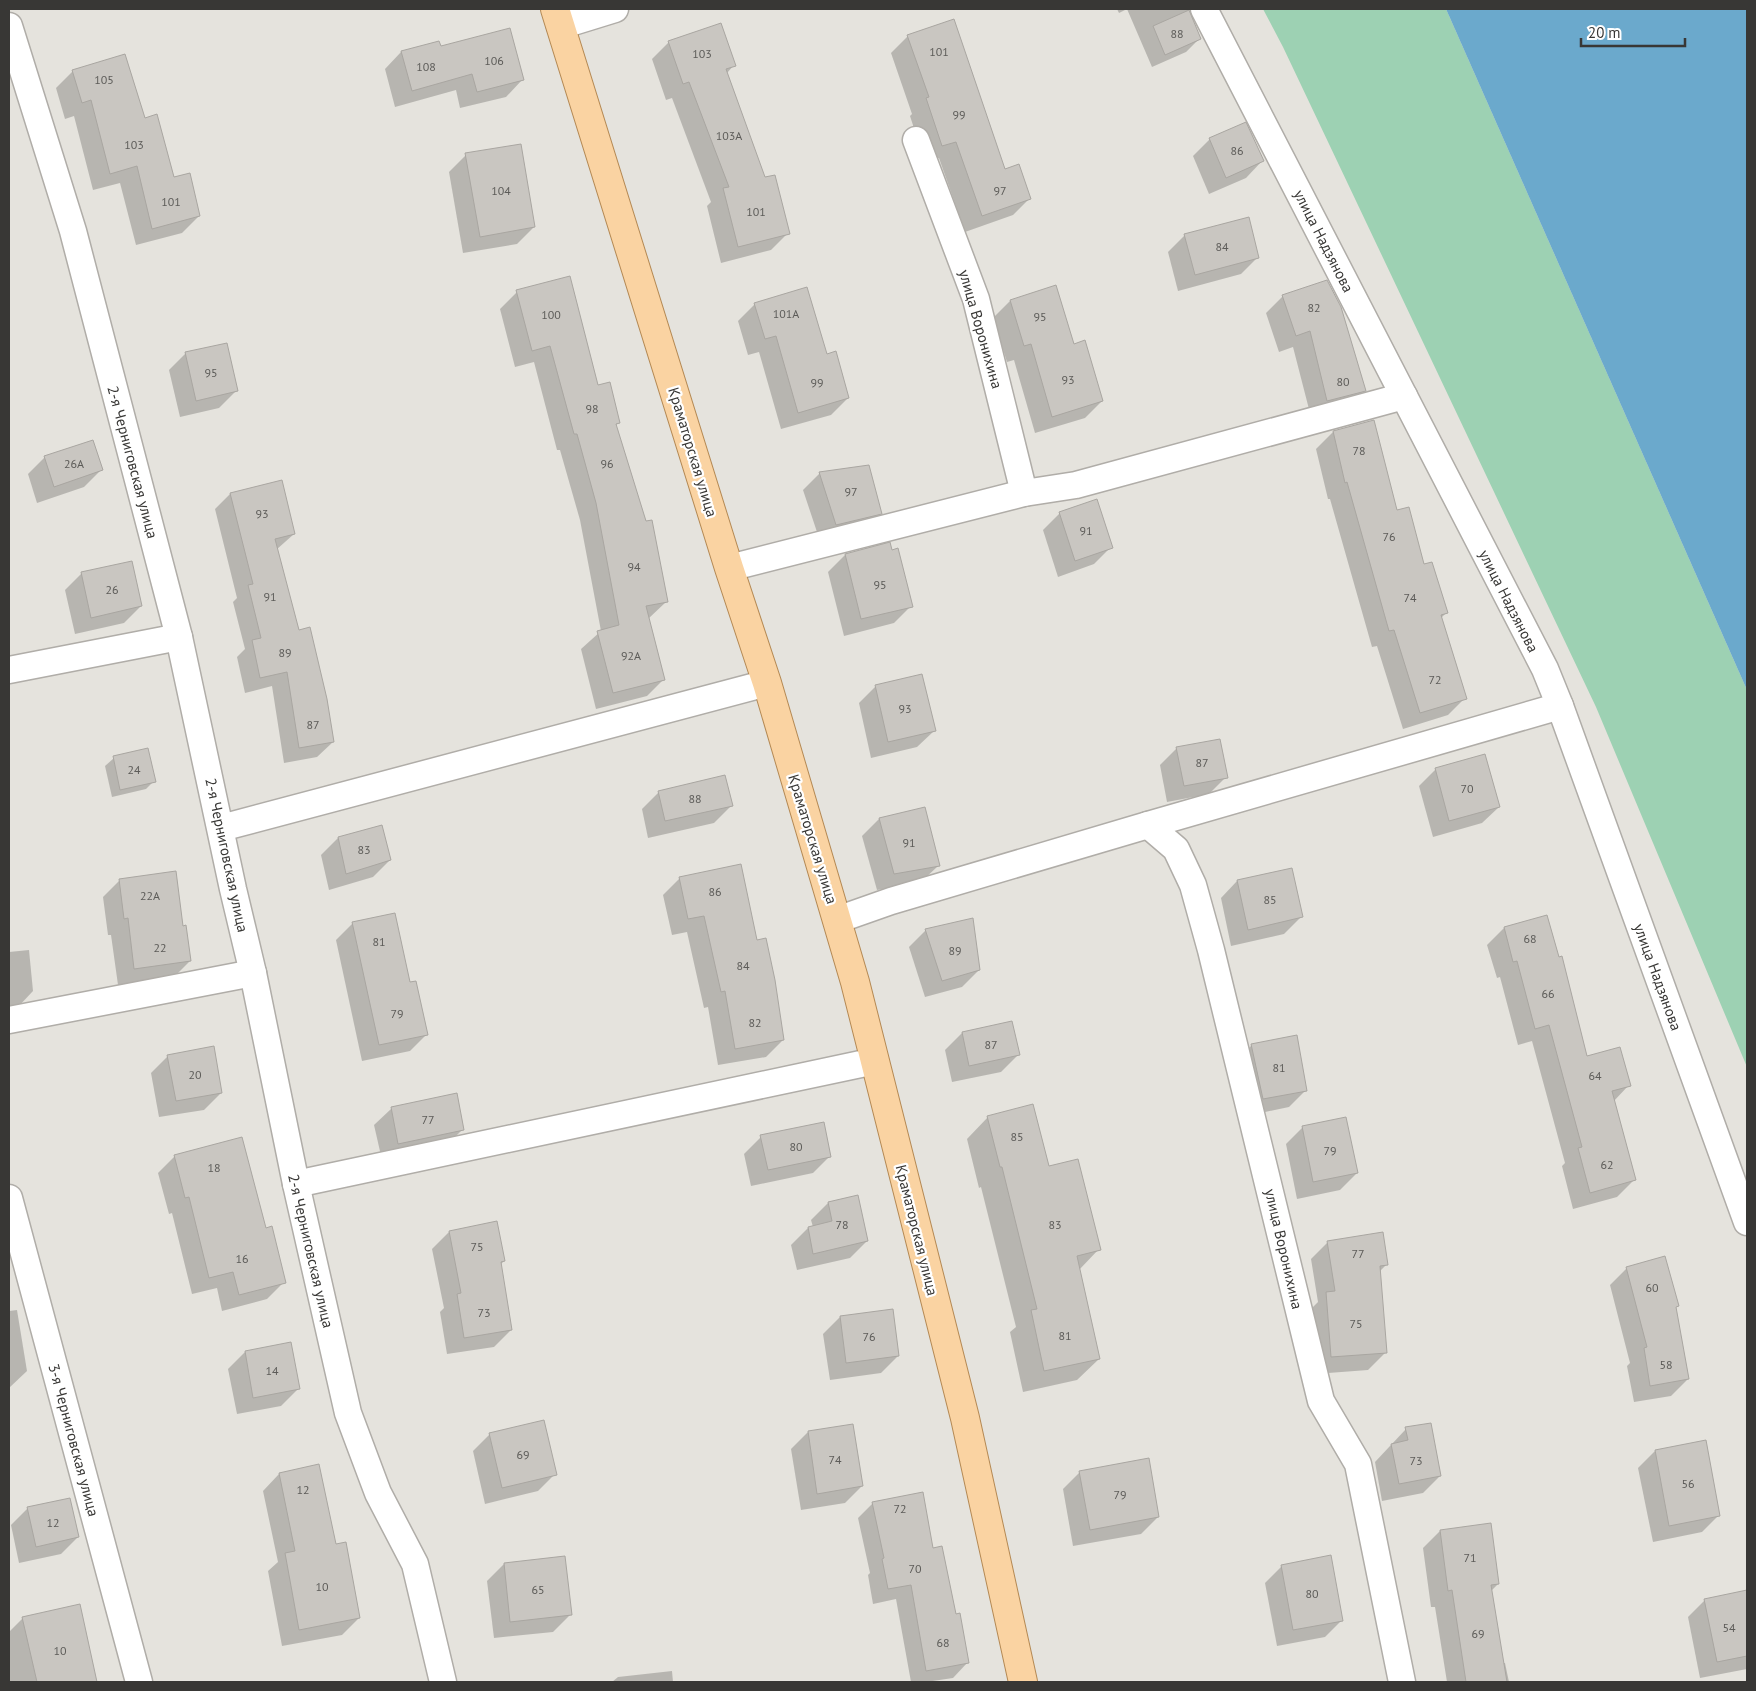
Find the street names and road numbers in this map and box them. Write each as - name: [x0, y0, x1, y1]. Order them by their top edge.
- street label: улица Надзянова: [1290, 187, 1358, 295]
- street label: улица Воронихина: [955, 267, 1007, 391]
- street label: 2-я Черниговская улица: [103, 384, 163, 540]
- street label: Краматорская улица: [664, 385, 722, 519]
- street label: улица Надзянова: [1475, 547, 1543, 655]
- street label: Краматорская улица: [784, 772, 842, 906]
- street label: 2-я Черниговская улица: [201, 776, 253, 934]
- street label: улица Надзянова: [1630, 921, 1686, 1033]
- street label: Краматорская улица: [892, 1163, 942, 1297]
- street label: 2-я Черниговская улица: [284, 1172, 338, 1330]
- street label: улица Воронихина: [1261, 1187, 1307, 1311]
- street label: 3-я Черниговская улица: [44, 1362, 104, 1518]

